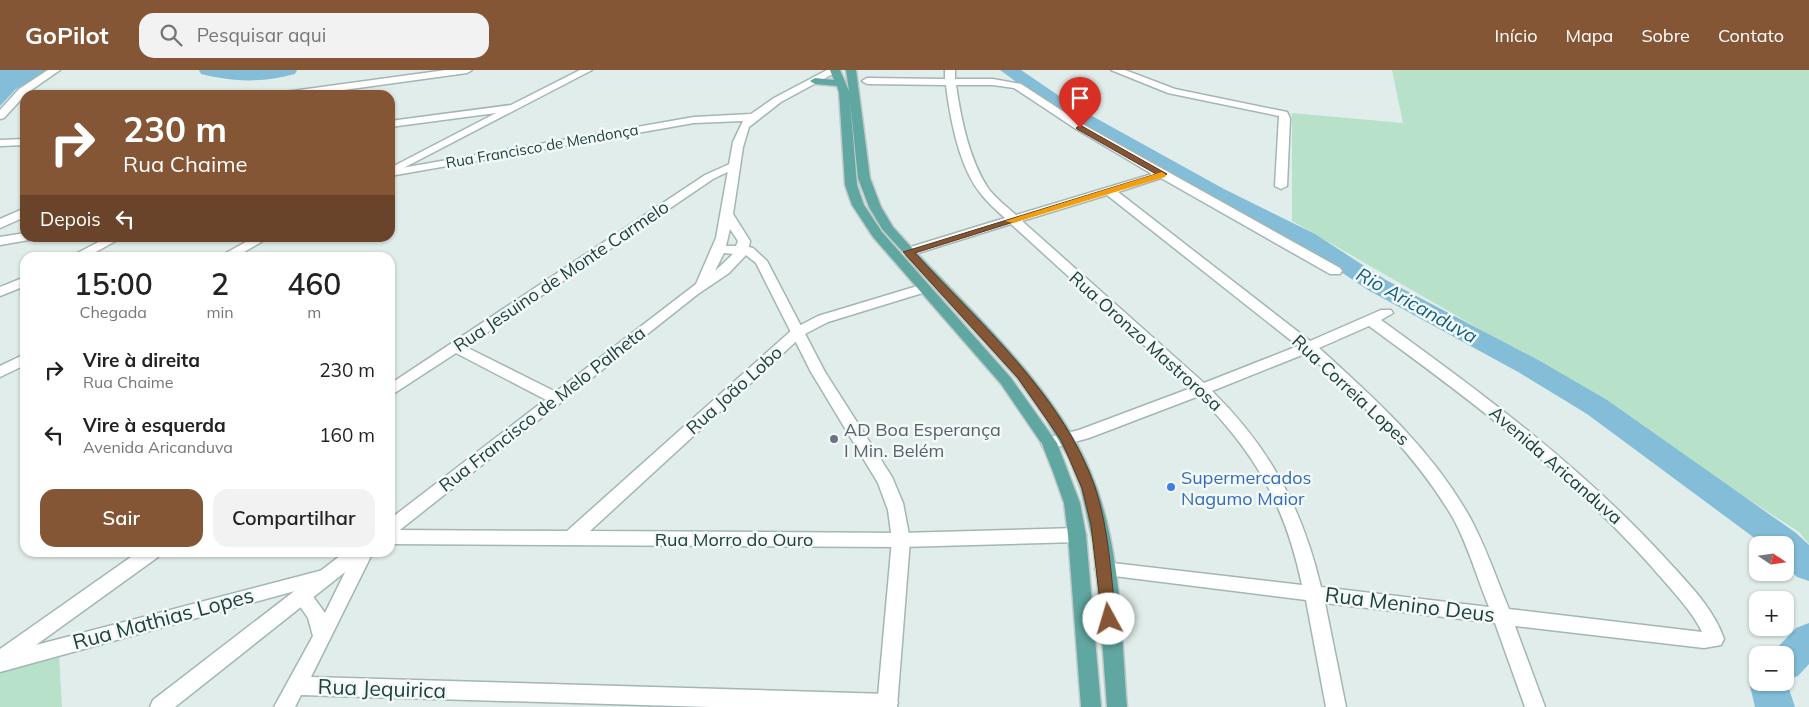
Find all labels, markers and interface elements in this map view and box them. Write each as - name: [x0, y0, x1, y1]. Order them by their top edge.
- search box: [139, 13, 489, 58]
- text: GoPilot: [25, 20, 109, 50]
- icon: search: [157, 21, 185, 49]
- text: Pesquisar aqui: [197, 23, 326, 47]
- text: Início: [1495, 24, 1538, 47]
- text: Mapa: [1566, 24, 1613, 47]
- text: Sobre: [1641, 24, 1690, 47]
- text: Contato: [1718, 24, 1784, 47]
- pin: [1059, 77, 1101, 128]
- icon: arrive: [1066, 84, 1094, 112]
- text: 230 m: [123, 107, 227, 151]
- icon: right: [40, 110, 105, 175]
- street label: Rua Francisco de Mendonça: [444, 120, 640, 172]
- text: Rua Chaime: [123, 150, 248, 178]
- street label: Rua Jesuino de Monte Carmelo: [449, 195, 673, 357]
- icon: left: [111, 205, 139, 233]
- text: Depois: [40, 207, 101, 231]
- water label: Rio Aricanduva: [1352, 262, 1482, 348]
- text: 15:00: [74, 265, 153, 303]
- text: 2: [211, 265, 229, 303]
- text: 460: [287, 265, 341, 303]
- street label: Rua Oronzo Mastrorosa: [1065, 266, 1227, 416]
- text: Chegada: [79, 302, 147, 322]
- text: min: [206, 302, 234, 322]
- text: m: [307, 302, 321, 322]
- street label: Rua Francisco de Melo Palheta: [434, 321, 650, 497]
- street label: Rua Correia Lopes: [1287, 330, 1415, 450]
- street label: Rua João Lobo: [681, 341, 787, 439]
- text: Vire à direita: [83, 348, 200, 372]
- icon: right: [40, 356, 68, 384]
- text: 230 m: [319, 358, 375, 382]
- text: Rua Chaime: [83, 372, 174, 392]
- street label: Avenida Aricanduva: [1485, 401, 1627, 529]
- text: Vire à esquerda: [83, 413, 226, 437]
- place label: AD Boa Esperança I Min. Belém: [844, 418, 1001, 462]
- icon: left: [40, 421, 68, 449]
- text: 160 m: [319, 423, 375, 447]
- marker: AD Boa Esperança I Min. Belém: [828, 433, 840, 445]
- text: Avenida Aricanduva: [83, 437, 233, 457]
- place label: Supermercados Nagumo Maior: [1181, 466, 1311, 510]
- marker: Supermercados Nagumo Maior: [1165, 481, 1177, 493]
- button: Sair: [40, 489, 203, 547]
- button: Compartilhar: [213, 489, 375, 547]
- street label: Rua Morro do Ouro: [655, 528, 813, 551]
- north arrow: [1749, 536, 1794, 581]
- map controls: [1749, 536, 1794, 691]
- street label: Rua Mathias Lopes: [70, 581, 256, 655]
- street label: Rua Menino Deus: [1324, 581, 1496, 627]
- button: +: [1749, 591, 1794, 636]
- position arrow: [1082, 592, 1134, 644]
- button: −: [1749, 646, 1794, 691]
- street label: Rua Jequirica: [317, 673, 447, 703]

